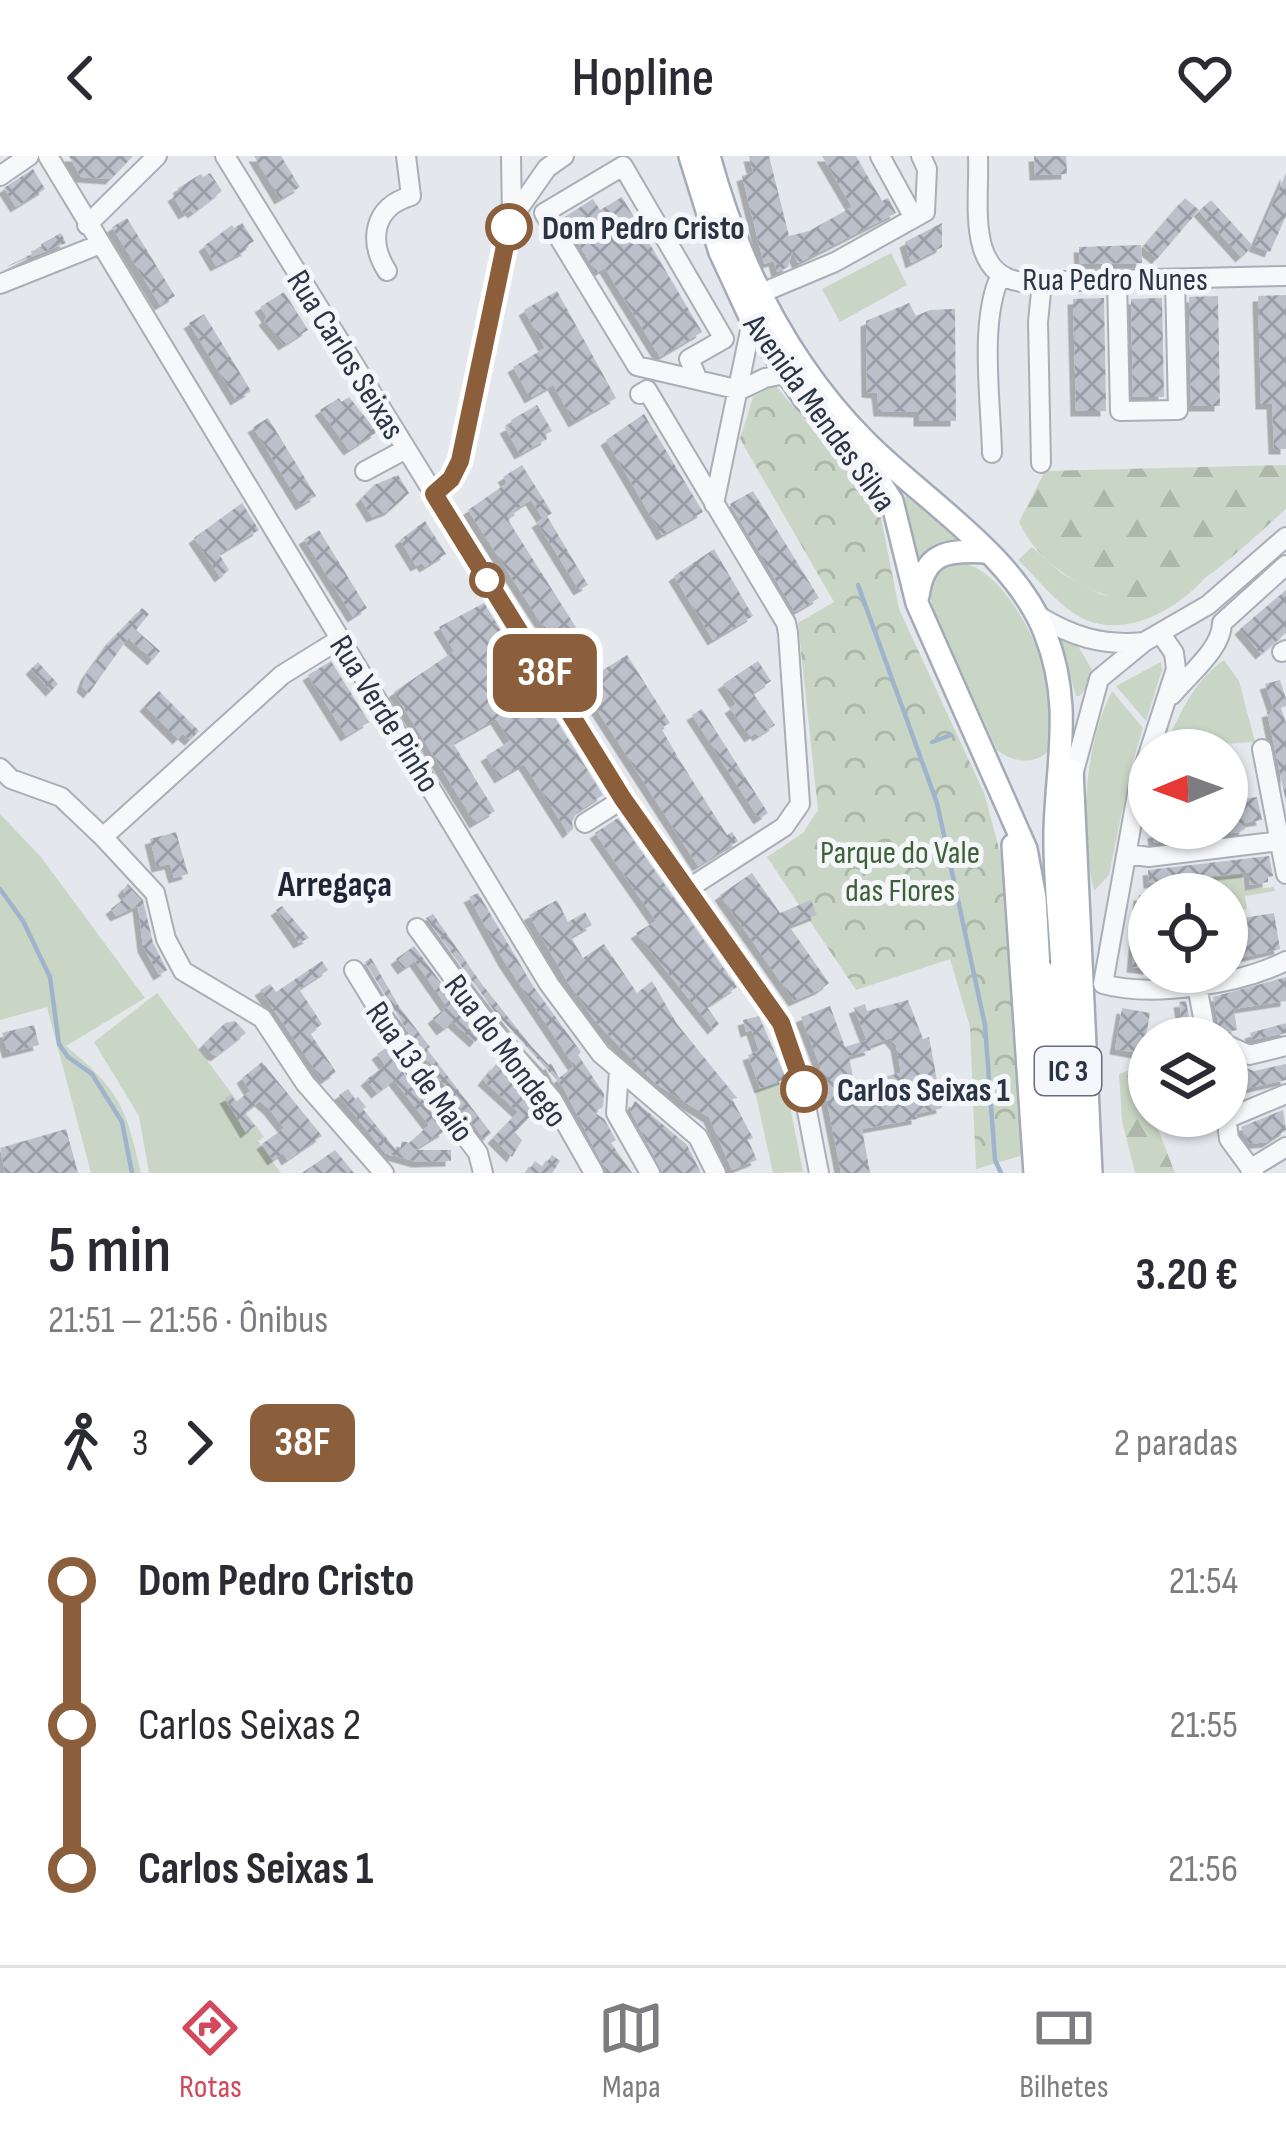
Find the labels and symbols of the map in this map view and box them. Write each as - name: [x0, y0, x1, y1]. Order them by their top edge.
- marker: Dom Pedro Cristo: [487, 205, 531, 249]
- place label: Dom Pedro Cristo: [542, 209, 745, 249]
- street label: Rua Pedro Nunes: [1022, 260, 1208, 300]
- street label: Rua Carlos Seixas: [278, 263, 413, 447]
- street label: Avenida Mendes Silva: [734, 306, 904, 520]
- unlabelled marker: [471, 564, 503, 596]
- street label: Rua Verde Pinho: [320, 628, 448, 800]
- line badge: 38F: [476, 634, 614, 712]
- north arrow: [1128, 729, 1248, 849]
- park label: Parque do Vale das Flores: [820, 833, 980, 911]
- district label: Arregaça: [277, 864, 392, 907]
- street label: Rua do Mondego: [435, 967, 576, 1135]
- street label: Rua 13 de Maio: [357, 994, 482, 1150]
- road number: IC 3: [1035, 1047, 1101, 1095]
- marker: Carlos Seixas 1: [782, 1067, 826, 1111]
- place label: Carlos Seixas 1: [837, 1071, 1010, 1111]

